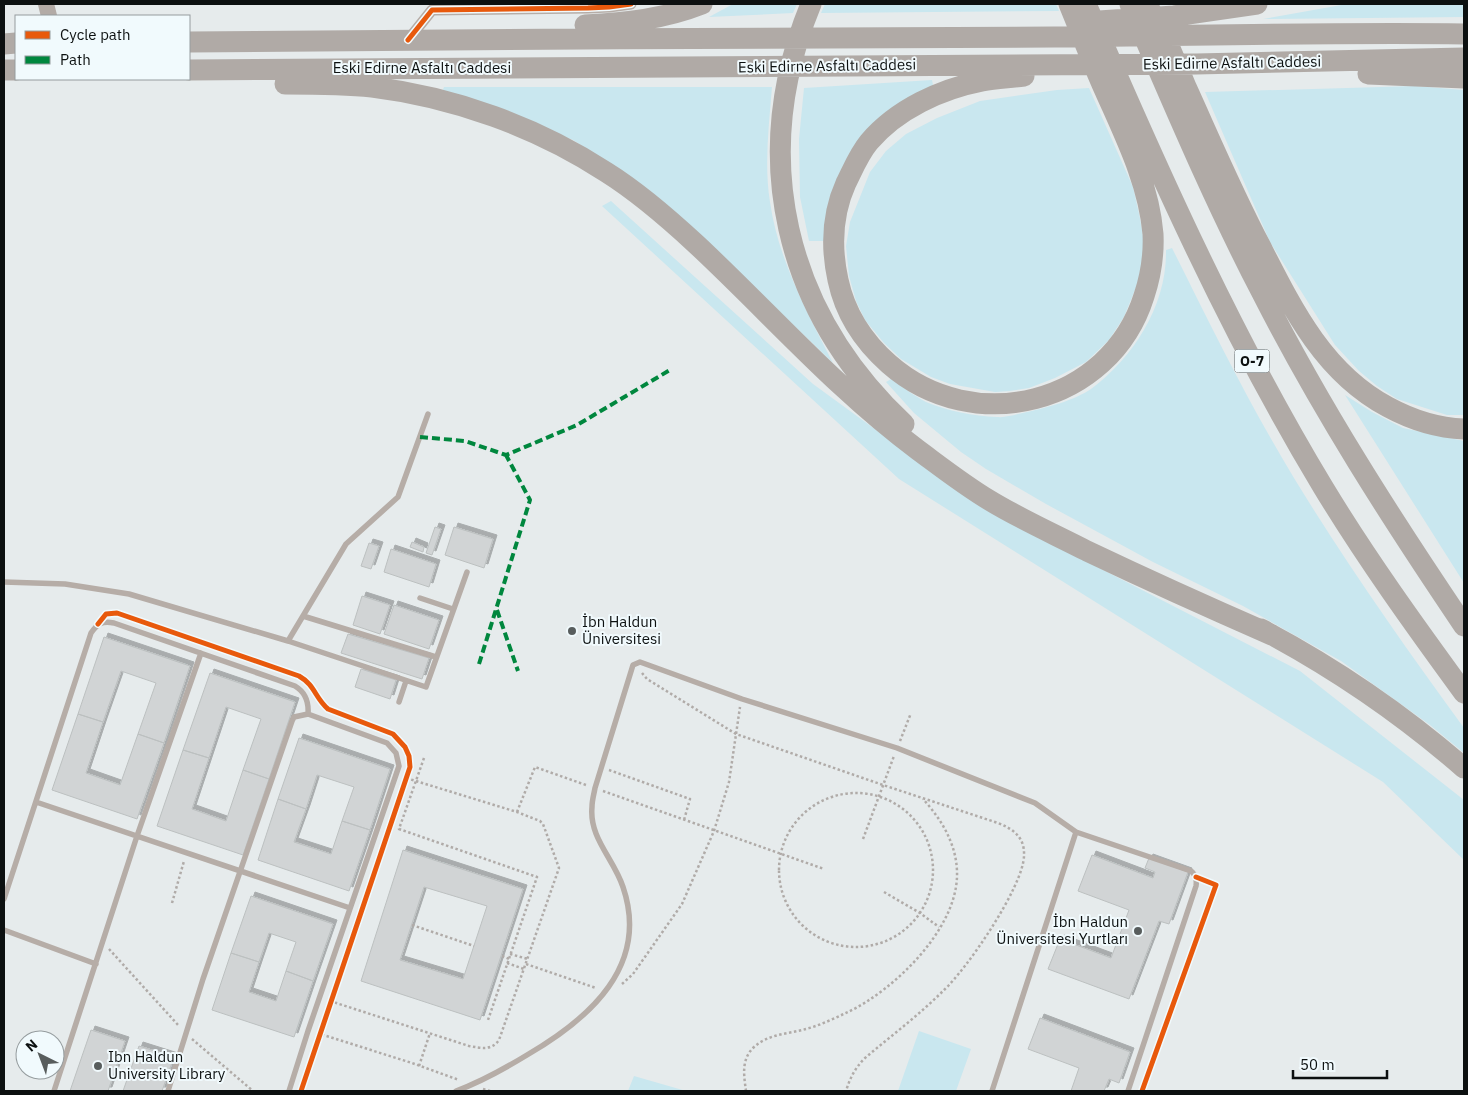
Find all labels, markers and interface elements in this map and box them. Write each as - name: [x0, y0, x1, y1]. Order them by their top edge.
- legend: [15, 15, 190, 80]
- text: Cycle path: [60, 25, 131, 44]
- text: Path: [60, 50, 91, 69]
- street label: Eski Edirne Asfaltı Caddesi: [1143, 51, 1321, 74]
- street label: Eski Edirne Asfaltı Caddesi: [738, 54, 916, 77]
- street label: Eski Edirne Asfaltı Caddesi: [333, 58, 511, 77]
- road number: O-7: [1234, 350, 1270, 372]
- place label: İbn Haldun Üniversitesi: [582, 612, 661, 648]
- marker: İbn Haldun Üniversitesi: [566, 625, 578, 637]
- place label: İbn Haldun Üniversitesi Yurtları: [996, 912, 1128, 948]
- marker: İbn Haldun Üniversitesi Yurtları: [1132, 925, 1144, 937]
- north arrow: [15, 1030, 65, 1080]
- text: N: [22, 1035, 41, 1055]
- place label: Ibn Haldun University Library: [108, 1047, 226, 1083]
- scale bar: [1293, 1048, 1387, 1080]
- text: 50 m: [1300, 1055, 1335, 1074]
- marker: Ibn Haldun University Library: [92, 1060, 104, 1072]

